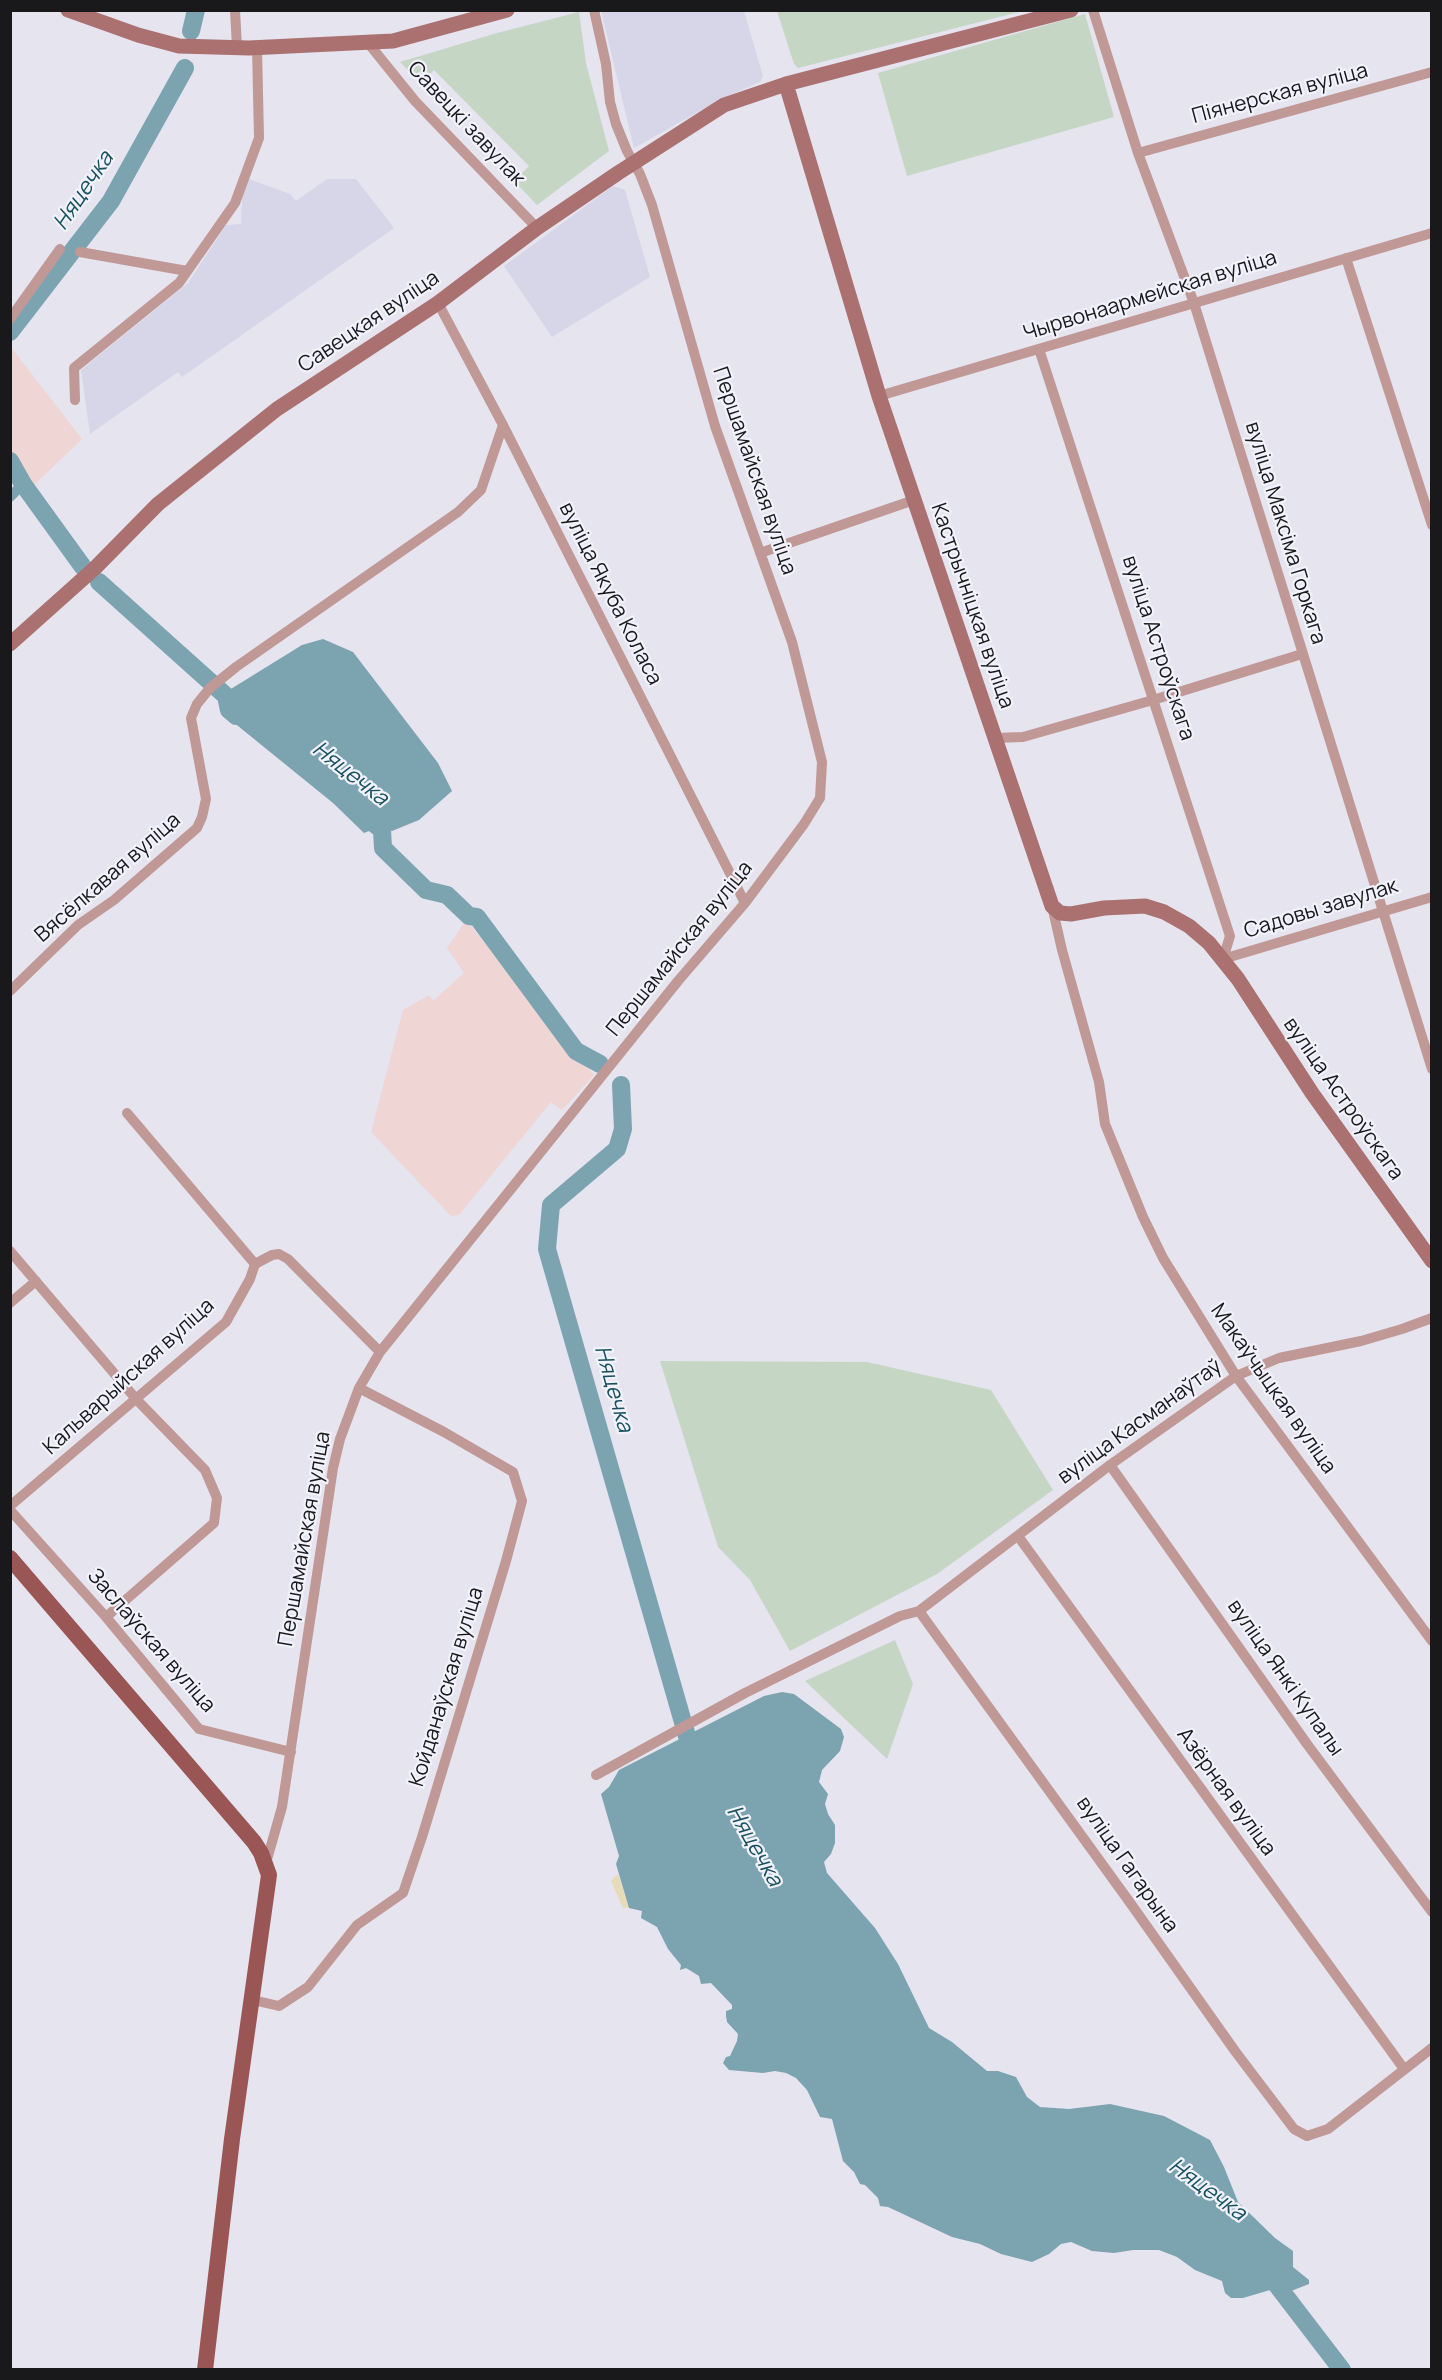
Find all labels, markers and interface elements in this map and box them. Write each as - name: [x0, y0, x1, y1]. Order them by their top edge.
- street label: Савецкі завулак: [402, 57, 530, 191]
- street label: Піянерская вуліца: [1189, 58, 1371, 130]
- water label: Няцечка: [48, 147, 120, 235]
- street label: Чырвонаармейская вуліца: [1020, 245, 1280, 347]
- street label: Савецкая вуліца: [294, 266, 444, 378]
- street label: Першамайская вуліца: [707, 364, 801, 578]
- street label: вуліца Максіма Горкага: [1239, 419, 1331, 647]
- street label: вуліца Якуба Коласа: [553, 498, 667, 690]
- street label: Кастрычніцкая вуліца: [925, 500, 1019, 712]
- street label: вуліца Астроўскага: [1116, 552, 1200, 744]
- water label: Няцечка: [307, 736, 393, 812]
- street label: Вясёлкавая вуліца: [30, 808, 186, 948]
- street label: Першамайская вуліца: [602, 856, 758, 1042]
- street label: Садовы завулак: [1241, 874, 1401, 944]
- street label: вуліца Астроўскага: [1277, 1013, 1409, 1185]
- street label: Кальварыйская вуліца: [38, 1294, 220, 1460]
- street label: Макаўчыцкая вуліца: [1205, 1299, 1341, 1479]
- water label: Няцечка: [588, 1343, 638, 1435]
- street label: вуліца Касманаўтаў: [1053, 1354, 1227, 1490]
- street label: Першамайская вуліца: [274, 1429, 336, 1649]
- street label: Заслаўская вуліца: [82, 1564, 220, 1718]
- street label: Койданаўская вуліца: [405, 1584, 489, 1790]
- street label: вуліца Янкі Купалы: [1222, 1595, 1348, 1761]
- street label: Азёрная вуліца: [1171, 1723, 1281, 1861]
- street label: вуліца Гагарына: [1071, 1792, 1183, 1938]
- water label: Няцечка: [720, 1801, 788, 1891]
- water label: Няцечка: [1163, 2153, 1251, 2227]

